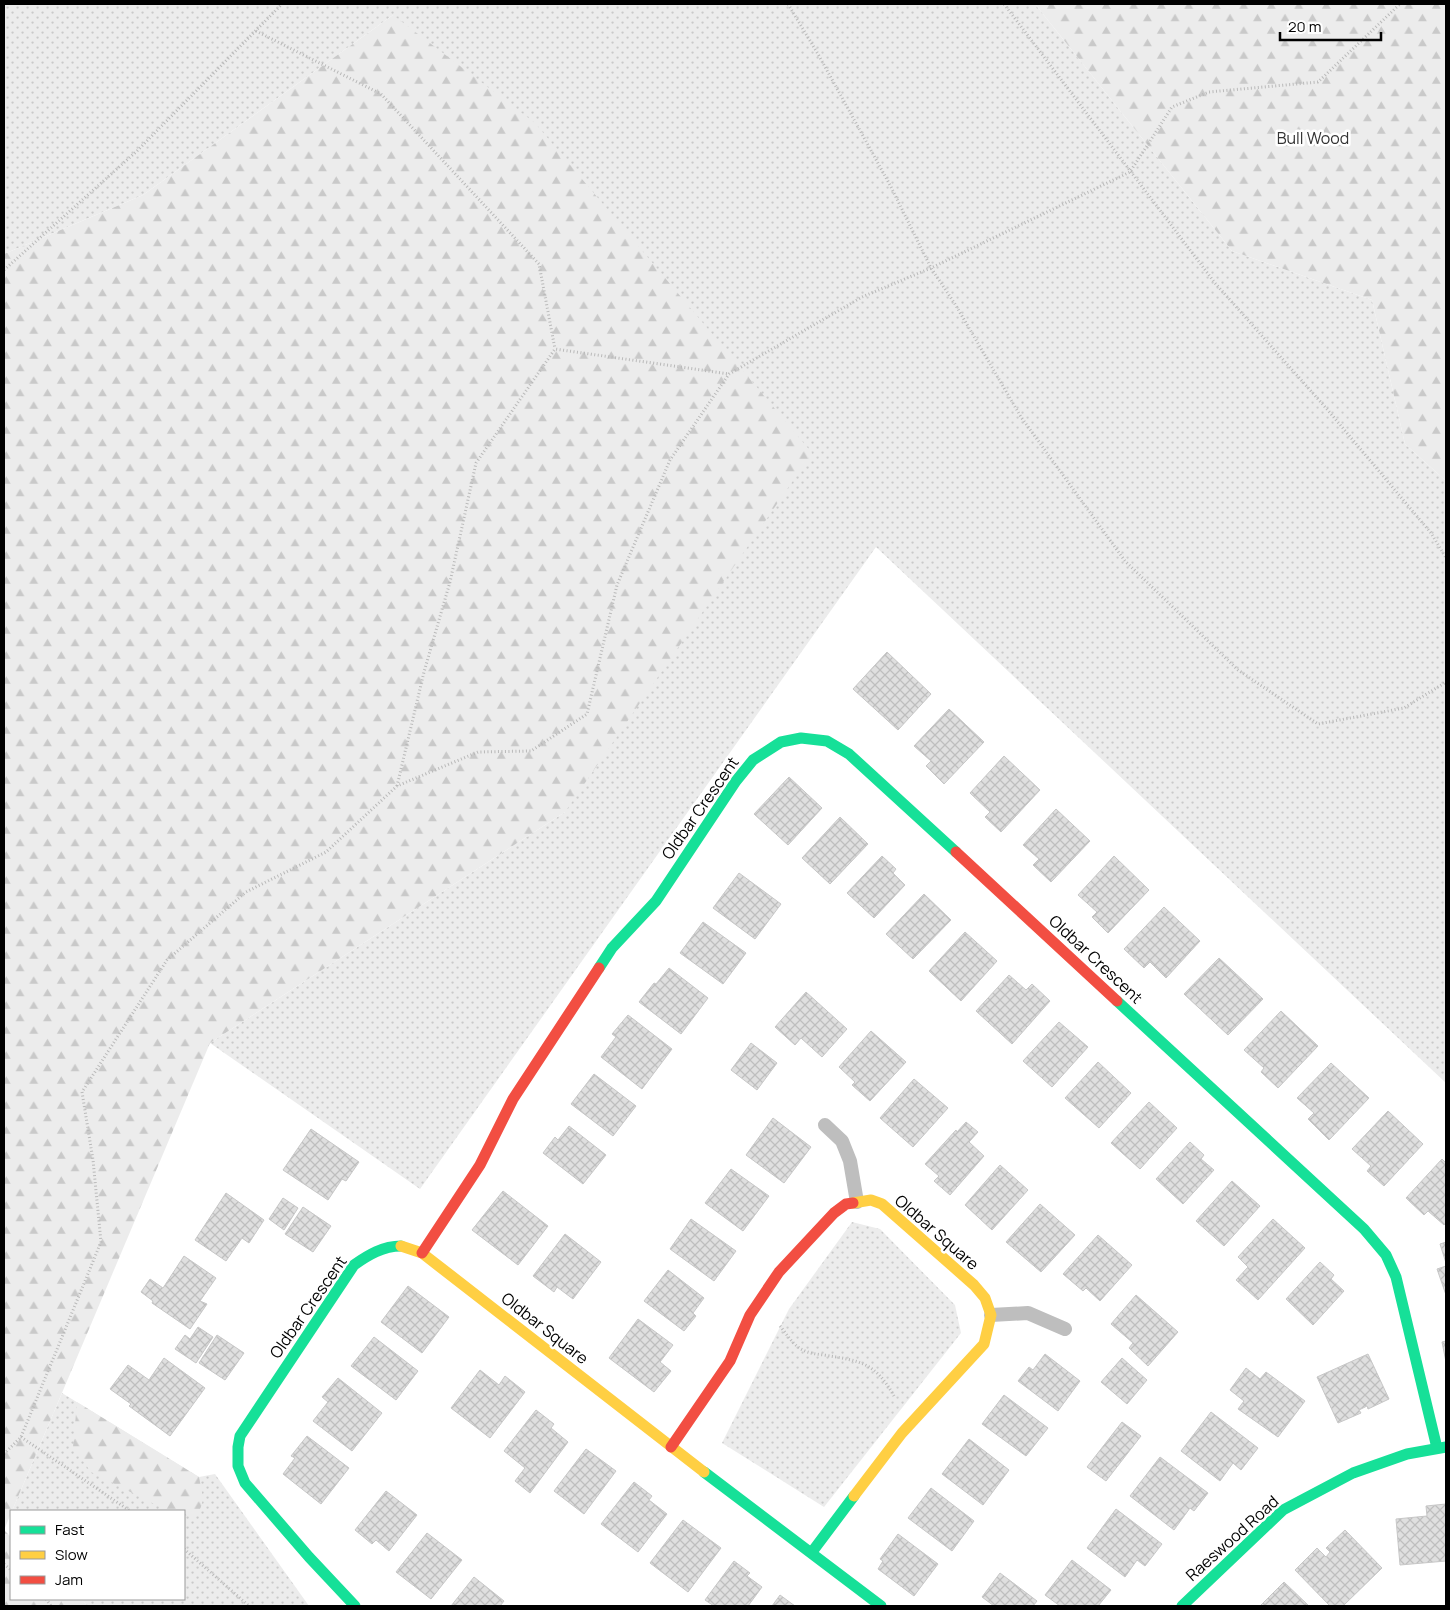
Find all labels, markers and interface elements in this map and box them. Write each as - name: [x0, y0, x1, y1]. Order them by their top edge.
- scale bar: [1280, 10, 1381, 42]
- text: 20 m: [1288, 16, 1321, 37]
- park label: Bull Wood: [1277, 127, 1349, 149]
- street label: Oldbar Crescent: [656, 752, 744, 864]
- street label: Oldbar Crescent: [1044, 910, 1148, 1008]
- street label: Oldbar Square: [890, 1189, 984, 1275]
- street label: Oldbar Crescent: [264, 1251, 352, 1363]
- street label: Oldbar Square: [497, 1287, 593, 1369]
- street label: Raeswood Road: [1181, 1490, 1283, 1586]
- legend: [10, 1510, 185, 1600]
- text: Fast: [55, 1519, 84, 1540]
- text: Slow: [55, 1544, 88, 1565]
- text: Jam: [55, 1569, 83, 1590]

